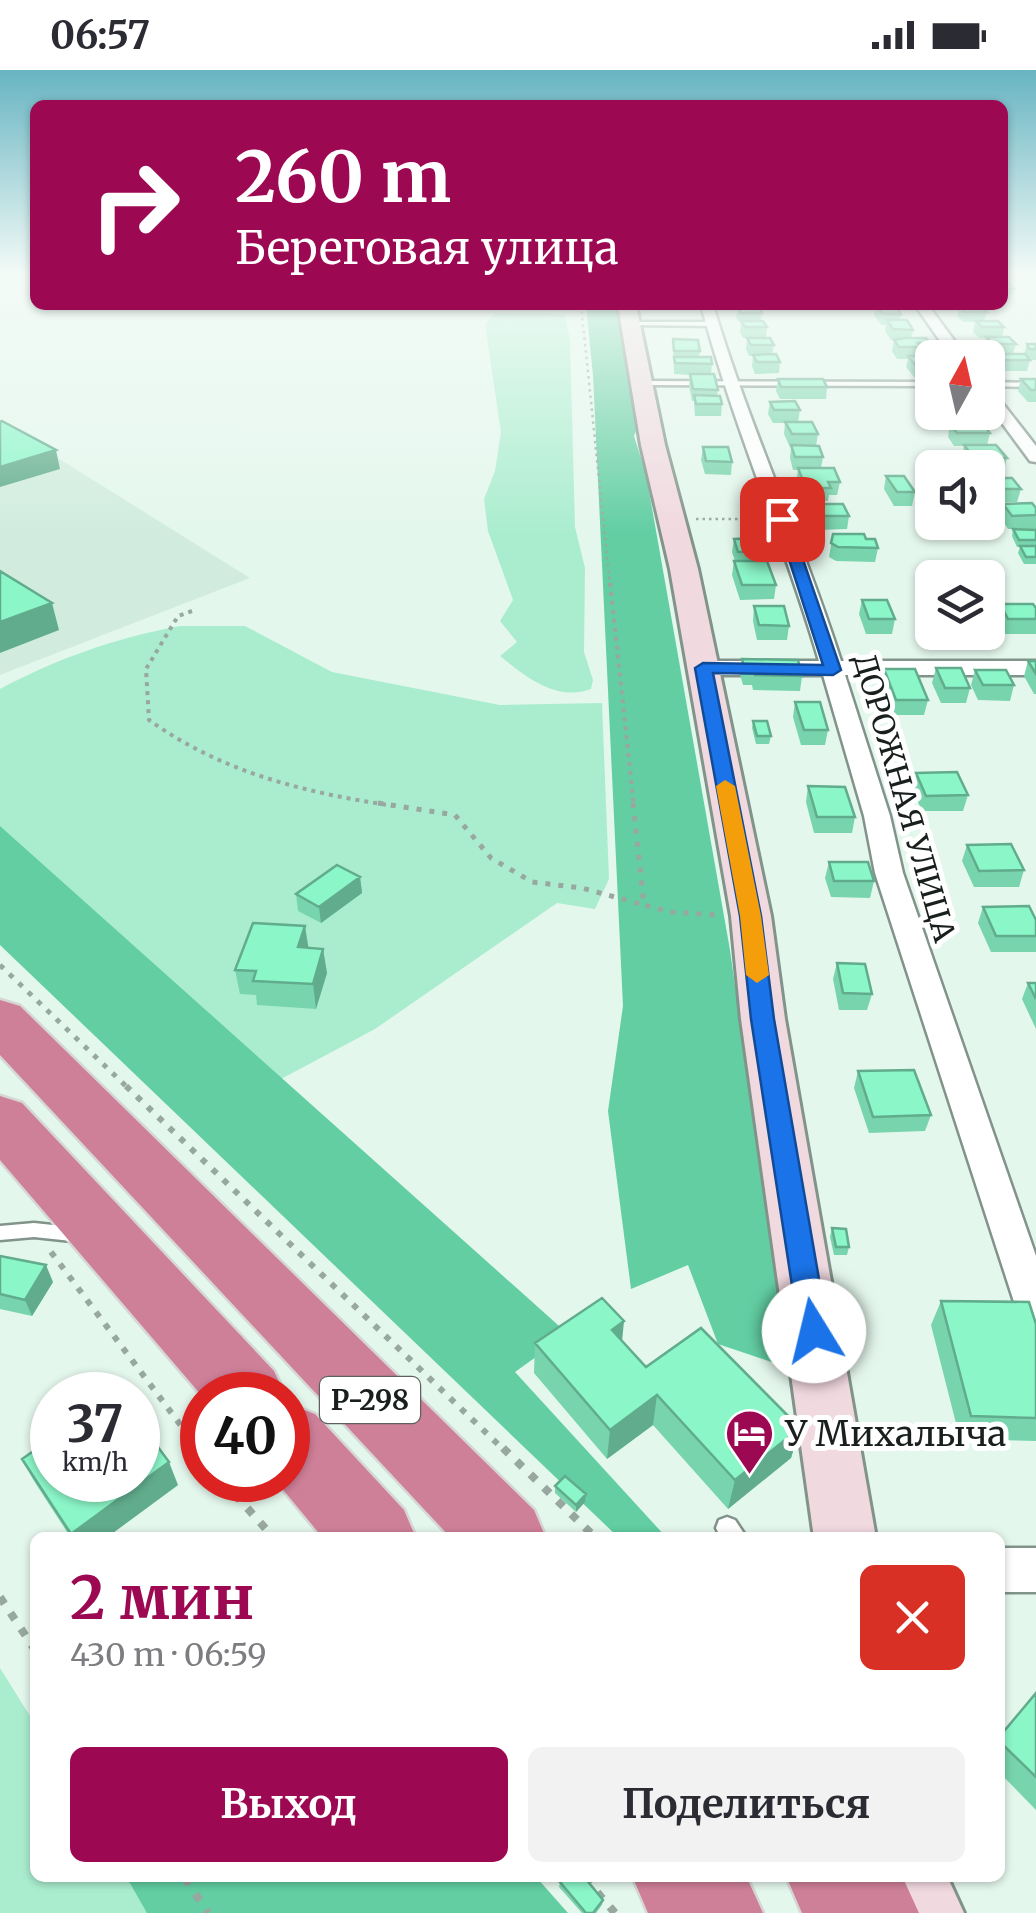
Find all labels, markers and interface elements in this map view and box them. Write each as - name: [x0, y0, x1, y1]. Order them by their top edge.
- text: 06:57: [50, 12, 150, 59]
- text: 260 m: [235, 133, 451, 221]
- icon: right: [70, 140, 200, 270]
- text: Береговая улица: [235, 220, 619, 276]
- north arrow: [915, 340, 1005, 430]
- map controls: [915, 340, 1005, 650]
- button: sound: [915, 450, 1005, 540]
- pin: [740, 477, 825, 562]
- icon: arrive: [755, 492, 810, 547]
- button: layers: [915, 560, 1005, 650]
- street label: ДОРОЖНАЯ УЛИЦА: [846, 649, 964, 947]
- position arrow: [762, 1279, 866, 1383]
- speed limit sign: 40: [180, 1372, 310, 1502]
- road number: Р-298: [320, 1377, 420, 1423]
- text: 37: [67, 1393, 123, 1456]
- hotel icon: У Михалыча: [724, 1408, 776, 1476]
- place label: У Михалыча: [784, 1412, 1006, 1456]
- text: km/h: [62, 1446, 128, 1478]
- text: 2 мин: [70, 1560, 254, 1635]
- button: close: [860, 1565, 965, 1670]
- text: 430 m · 06:59: [70, 1635, 267, 1675]
- button: Выход: [70, 1747, 508, 1862]
- button: Поделиться: [528, 1747, 965, 1862]

